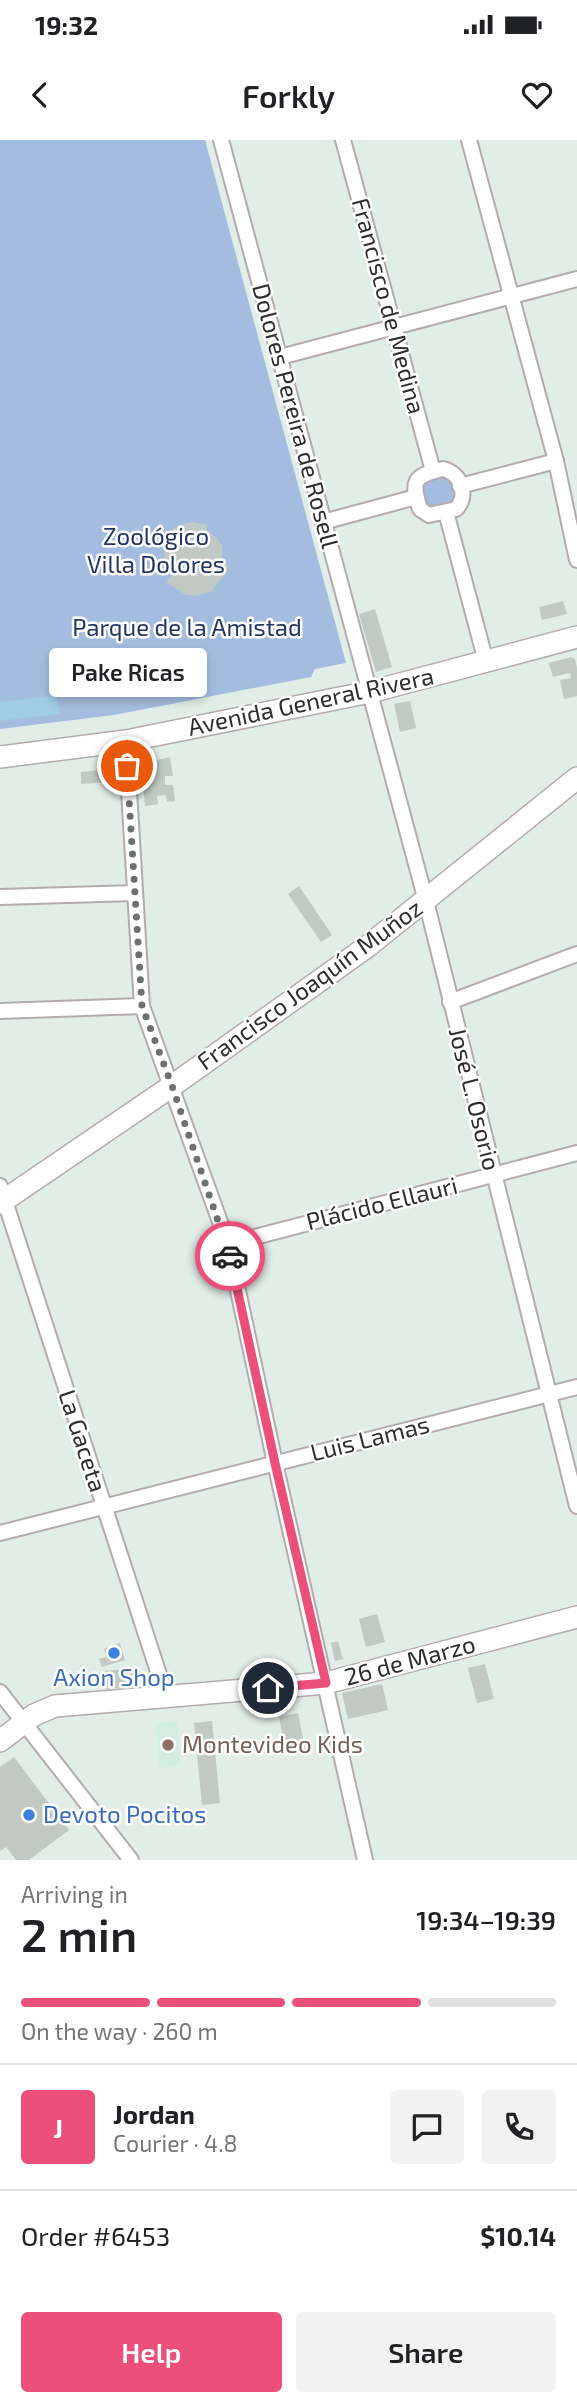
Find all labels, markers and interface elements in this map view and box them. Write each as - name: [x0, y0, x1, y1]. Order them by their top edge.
- text: 19:32: [35, 9, 98, 40]
- icon: back: [21, 76, 59, 114]
- text: Forkly: [242, 76, 335, 114]
- icon: heart: [518, 76, 556, 114]
- street label: Francisco de Medina: [347, 194, 432, 417]
- street label: Dolores Pereira de Rosell: [247, 280, 346, 551]
- park label: Zoológico Villa Dolores: [87, 521, 225, 578]
- park label: Parque de la Amistad: [72, 612, 302, 641]
- callout: Pake Ricas: [48, 647, 206, 696]
- text: Pake Ricas: [71, 658, 185, 686]
- street label: Avenida General Rivera: [185, 660, 436, 741]
- pin: [97, 736, 157, 796]
- icon: bag: [108, 747, 146, 785]
- street label: Francisco Joaquín Muñoz: [191, 892, 427, 1075]
- street label: José L. Osorio: [444, 1024, 507, 1173]
- street label: Plácido Ellauri: [303, 1170, 460, 1235]
- courier: [195, 1221, 265, 1291]
- icon: car: [211, 1237, 249, 1275]
- street label: La Gaceta: [53, 1386, 114, 1495]
- street label: Luis Lamas: [307, 1409, 432, 1466]
- street label: 26 de Marzo: [341, 1628, 478, 1691]
- marker: Axion Shop: [106, 1645, 122, 1661]
- pin: [238, 1658, 298, 1718]
- place label: Axion Shop: [53, 1662, 175, 1691]
- icon: home: [249, 1669, 287, 1707]
- place label: Montevideo Kids: [182, 1729, 363, 1758]
- marker: Montevideo Kids: [160, 1737, 176, 1753]
- place label: Devoto Pocitos: [43, 1799, 206, 1828]
- marker: Devoto Pocitos: [21, 1807, 37, 1823]
- text: Arriving in: [21, 1880, 128, 1908]
- text: 19:34–19:39: [416, 1904, 556, 1935]
- text: 2 min: [21, 1906, 137, 1961]
- text: On the way · 260 m: [21, 2017, 218, 2045]
- button: chat: [390, 2090, 464, 2164]
- button: phone: [482, 2090, 556, 2164]
- text: Jordan: [113, 2098, 195, 2129]
- text: J: [53, 2112, 63, 2143]
- text: Courier · 4.8: [113, 2129, 237, 2157]
- text: Order #6453: [21, 2220, 170, 2251]
- text: $10.14: [480, 2220, 556, 2251]
- button: Help: [21, 2312, 282, 2392]
- button: Share: [296, 2312, 556, 2392]

